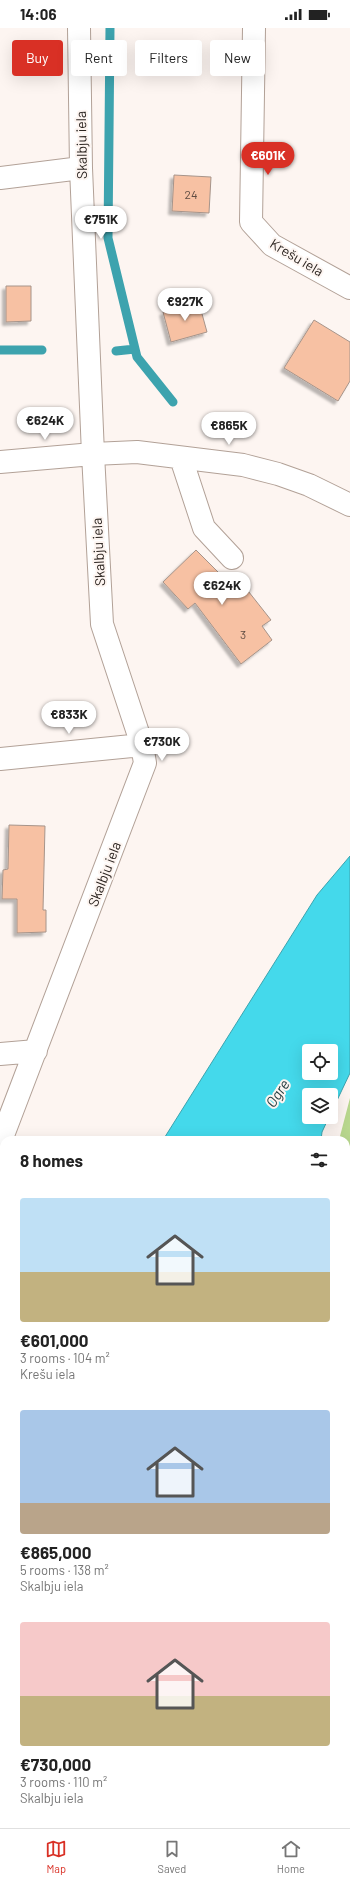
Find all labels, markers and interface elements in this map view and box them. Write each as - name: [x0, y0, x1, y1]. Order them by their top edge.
- text: 14:06: [20, 5, 56, 23]
- chip: Buy: [12, 40, 63, 76]
- chip: Rent: [71, 40, 127, 76]
- chip: Filters: [135, 40, 202, 76]
- chip: New: [210, 40, 265, 76]
- street label: Skalbju iela: [72, 111, 90, 179]
- pin: €601K: [240, 142, 296, 176]
- text: €601K: [250, 147, 286, 163]
- house number: 24: [184, 187, 198, 201]
- pin: €751K: [73, 206, 129, 240]
- text: €751K: [84, 211, 118, 227]
- street label: Krešu iela: [267, 234, 327, 280]
- pin: €927K: [157, 288, 213, 322]
- text: €927K: [166, 293, 204, 309]
- pin: €624K: [17, 407, 73, 441]
- text: €624K: [26, 412, 64, 428]
- pin: €865K: [201, 412, 257, 446]
- text: €865K: [210, 417, 248, 433]
- street label: Skalbju iela: [88, 517, 108, 587]
- pin: €624K: [194, 572, 250, 606]
- text: €624K: [203, 577, 241, 593]
- house number: 3: [240, 627, 246, 641]
- pin: €833K: [41, 701, 97, 735]
- text: €833K: [50, 706, 88, 722]
- pin: €730K: [134, 728, 190, 762]
- text: €730K: [143, 733, 181, 749]
- street label: Skalbju iela: [84, 839, 124, 909]
- map controls: [302, 1044, 338, 1124]
- button: locate: [302, 1044, 338, 1080]
- water label: Ogre: [261, 1075, 293, 1110]
- button: layers: [302, 1088, 338, 1124]
- icon: filters: [308, 1149, 330, 1171]
- text: 8 homes: [20, 1150, 83, 1170]
- icon: home: [139, 1224, 211, 1296]
- text: €601,000: [20, 1330, 89, 1350]
- text: 3 rooms · 104 m²: [20, 1350, 110, 1366]
- text: Krešu iela: [20, 1366, 75, 1382]
- icon: home: [139, 1436, 211, 1508]
- text: €865,000: [20, 1542, 91, 1562]
- text: 5 rooms · 138 m²: [20, 1562, 109, 1578]
- text: Skalbju iela: [20, 1578, 83, 1594]
- icon: home: [139, 1648, 211, 1720]
- text: €730,000: [20, 1754, 91, 1774]
- text: 3 rooms · 110 m²: [20, 1774, 107, 1790]
- text: Skalbju iela: [20, 1790, 83, 1806]
- tab: Map: [45, 1838, 67, 1875]
- tab: Saved: [158, 1838, 186, 1875]
- tab: Home: [277, 1838, 305, 1875]

